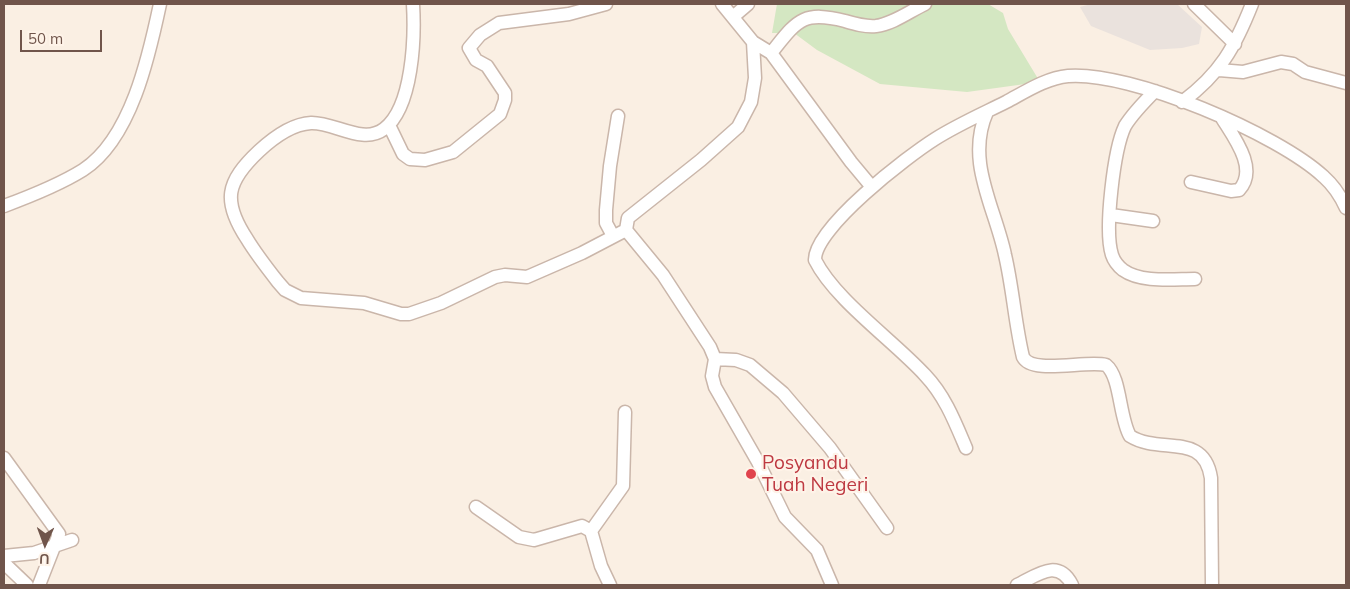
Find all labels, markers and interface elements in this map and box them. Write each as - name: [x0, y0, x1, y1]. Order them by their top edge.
- scale bar: [22, 20, 105, 52]
- text: 50 m: [28, 29, 63, 48]
- place label: Posyandu Tuah Negeri: [762, 452, 868, 496]
- marker: Posyandu Tuah Negeri: [744, 467, 758, 481]
- north arrow: [20, 519, 70, 569]
- text: U: [39, 550, 50, 568]

